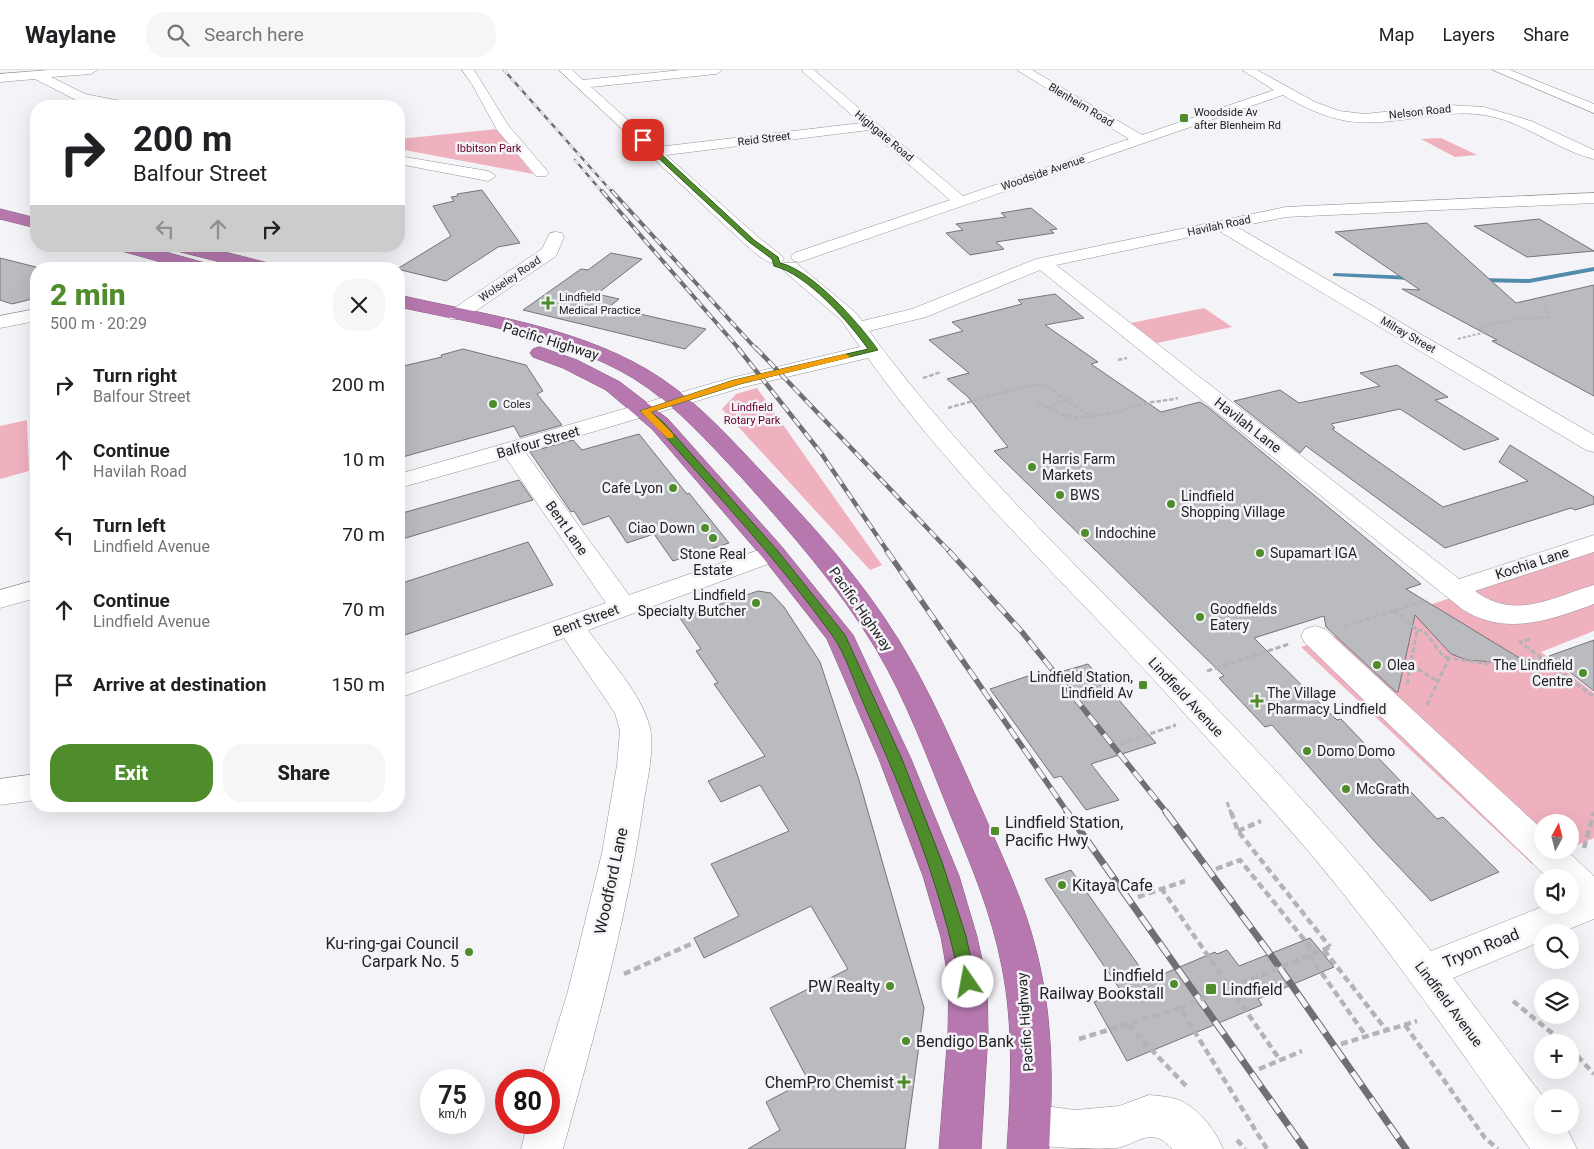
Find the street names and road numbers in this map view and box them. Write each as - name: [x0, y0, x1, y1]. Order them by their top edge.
- street label: Blenheim Road: [1046, 80, 1116, 130]
- street label: Nelson Road: [1388, 102, 1452, 122]
- street label: Highgate Road: [852, 108, 916, 164]
- street label: Reid Street: [737, 129, 792, 149]
- street label: Woodside Avenue: [1000, 153, 1087, 193]
- street label: Havilah Road: [1186, 213, 1252, 239]
- street label: Wolseley Road: [477, 254, 543, 304]
- street label: Milray Street: [1378, 314, 1438, 356]
- street label: Pacific Highway: [501, 319, 601, 363]
- street label: Havilah Lane: [1211, 394, 1285, 456]
- street label: Balfour Street: [495, 422, 582, 461]
- street label: Bent Lane: [543, 498, 591, 558]
- street label: Kochia Lane: [1493, 544, 1571, 582]
- street label: Pacific Highway: [826, 564, 896, 655]
- street label: Bent Street: [551, 601, 621, 639]
- street label: Lindfield Avenue: [1145, 654, 1227, 740]
- street label: Woodford Lane: [590, 826, 632, 936]
- street label: Tryon Road: [1440, 924, 1522, 972]
- street label: Lindfield Avenue: [1412, 958, 1486, 1050]
- street label: Pacific Highway: [1014, 972, 1036, 1072]

